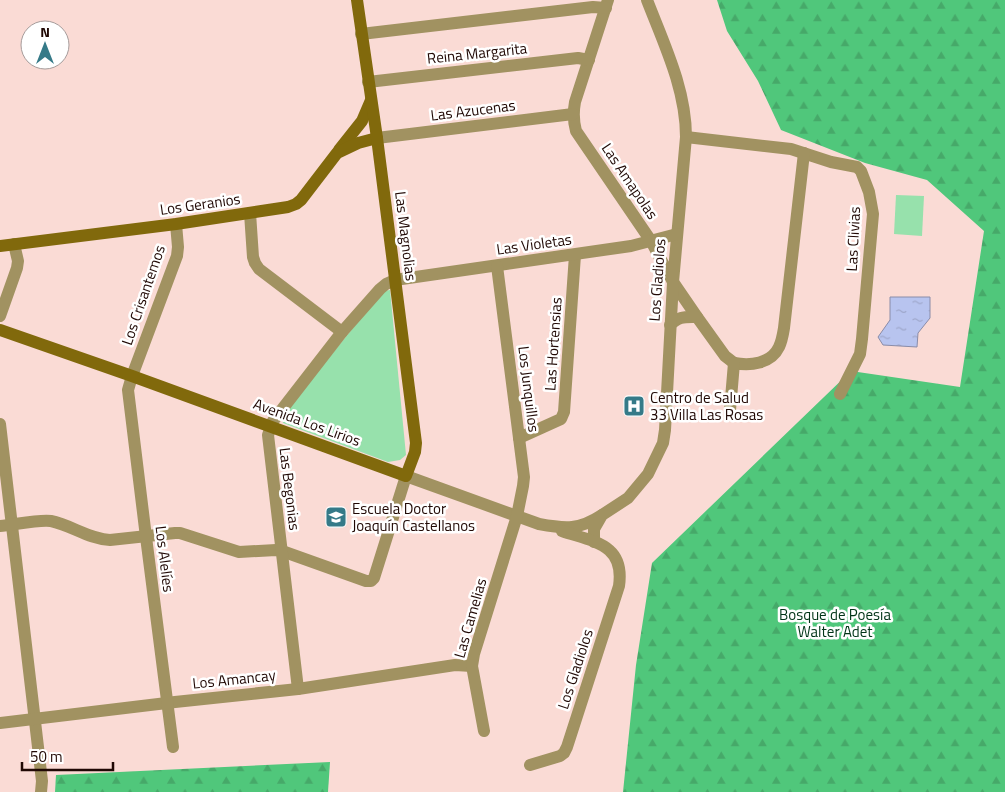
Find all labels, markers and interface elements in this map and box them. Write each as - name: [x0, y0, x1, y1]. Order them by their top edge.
- north arrow: [20, 20, 70, 70]
- text: N: [40, 21, 50, 42]
- street label: Reina Margarita: [426, 36, 529, 70]
- street label: Las Azucenas: [429, 93, 517, 127]
- street label: Las Amapolas: [596, 138, 664, 224]
- street label: Los Geranios: [158, 187, 242, 221]
- street label: Las Magnolias: [389, 190, 423, 282]
- street label: Las Clivias: [840, 206, 866, 272]
- street label: Las Violetas: [495, 227, 573, 261]
- street label: Los Gladiolos: [643, 238, 671, 322]
- street label: Los Crisantemos: [115, 242, 171, 348]
- street label: Las Hortensias: [538, 296, 568, 392]
- street label: Los Junquillos: [512, 345, 546, 433]
- place label: Centro de Salud 33 Villa Las Rosas: [650, 386, 763, 426]
- street label: Avenida Los Lirios: [250, 392, 364, 452]
- hospital icon: Centro de Salud 33 Villa Las Rosas: [622, 394, 646, 418]
- street label: Las Begonias: [274, 446, 306, 532]
- place label: Escuela Doctor Joaquín Castellanos: [352, 497, 475, 537]
- school or university icon: Escuela Doctor Joaquín Castellanos: [324, 505, 348, 529]
- street label: Los Alelíes: [150, 525, 180, 593]
- street label: Las Camelias: [448, 575, 492, 661]
- park label: Bosque de Poesía Walter Adet: [779, 603, 891, 643]
- street label: Los Gladiolos: [551, 626, 599, 712]
- street label: Los Amancay: [191, 663, 277, 695]
- scale bar: [22, 740, 114, 772]
- text: 50 m: [30, 745, 63, 768]

